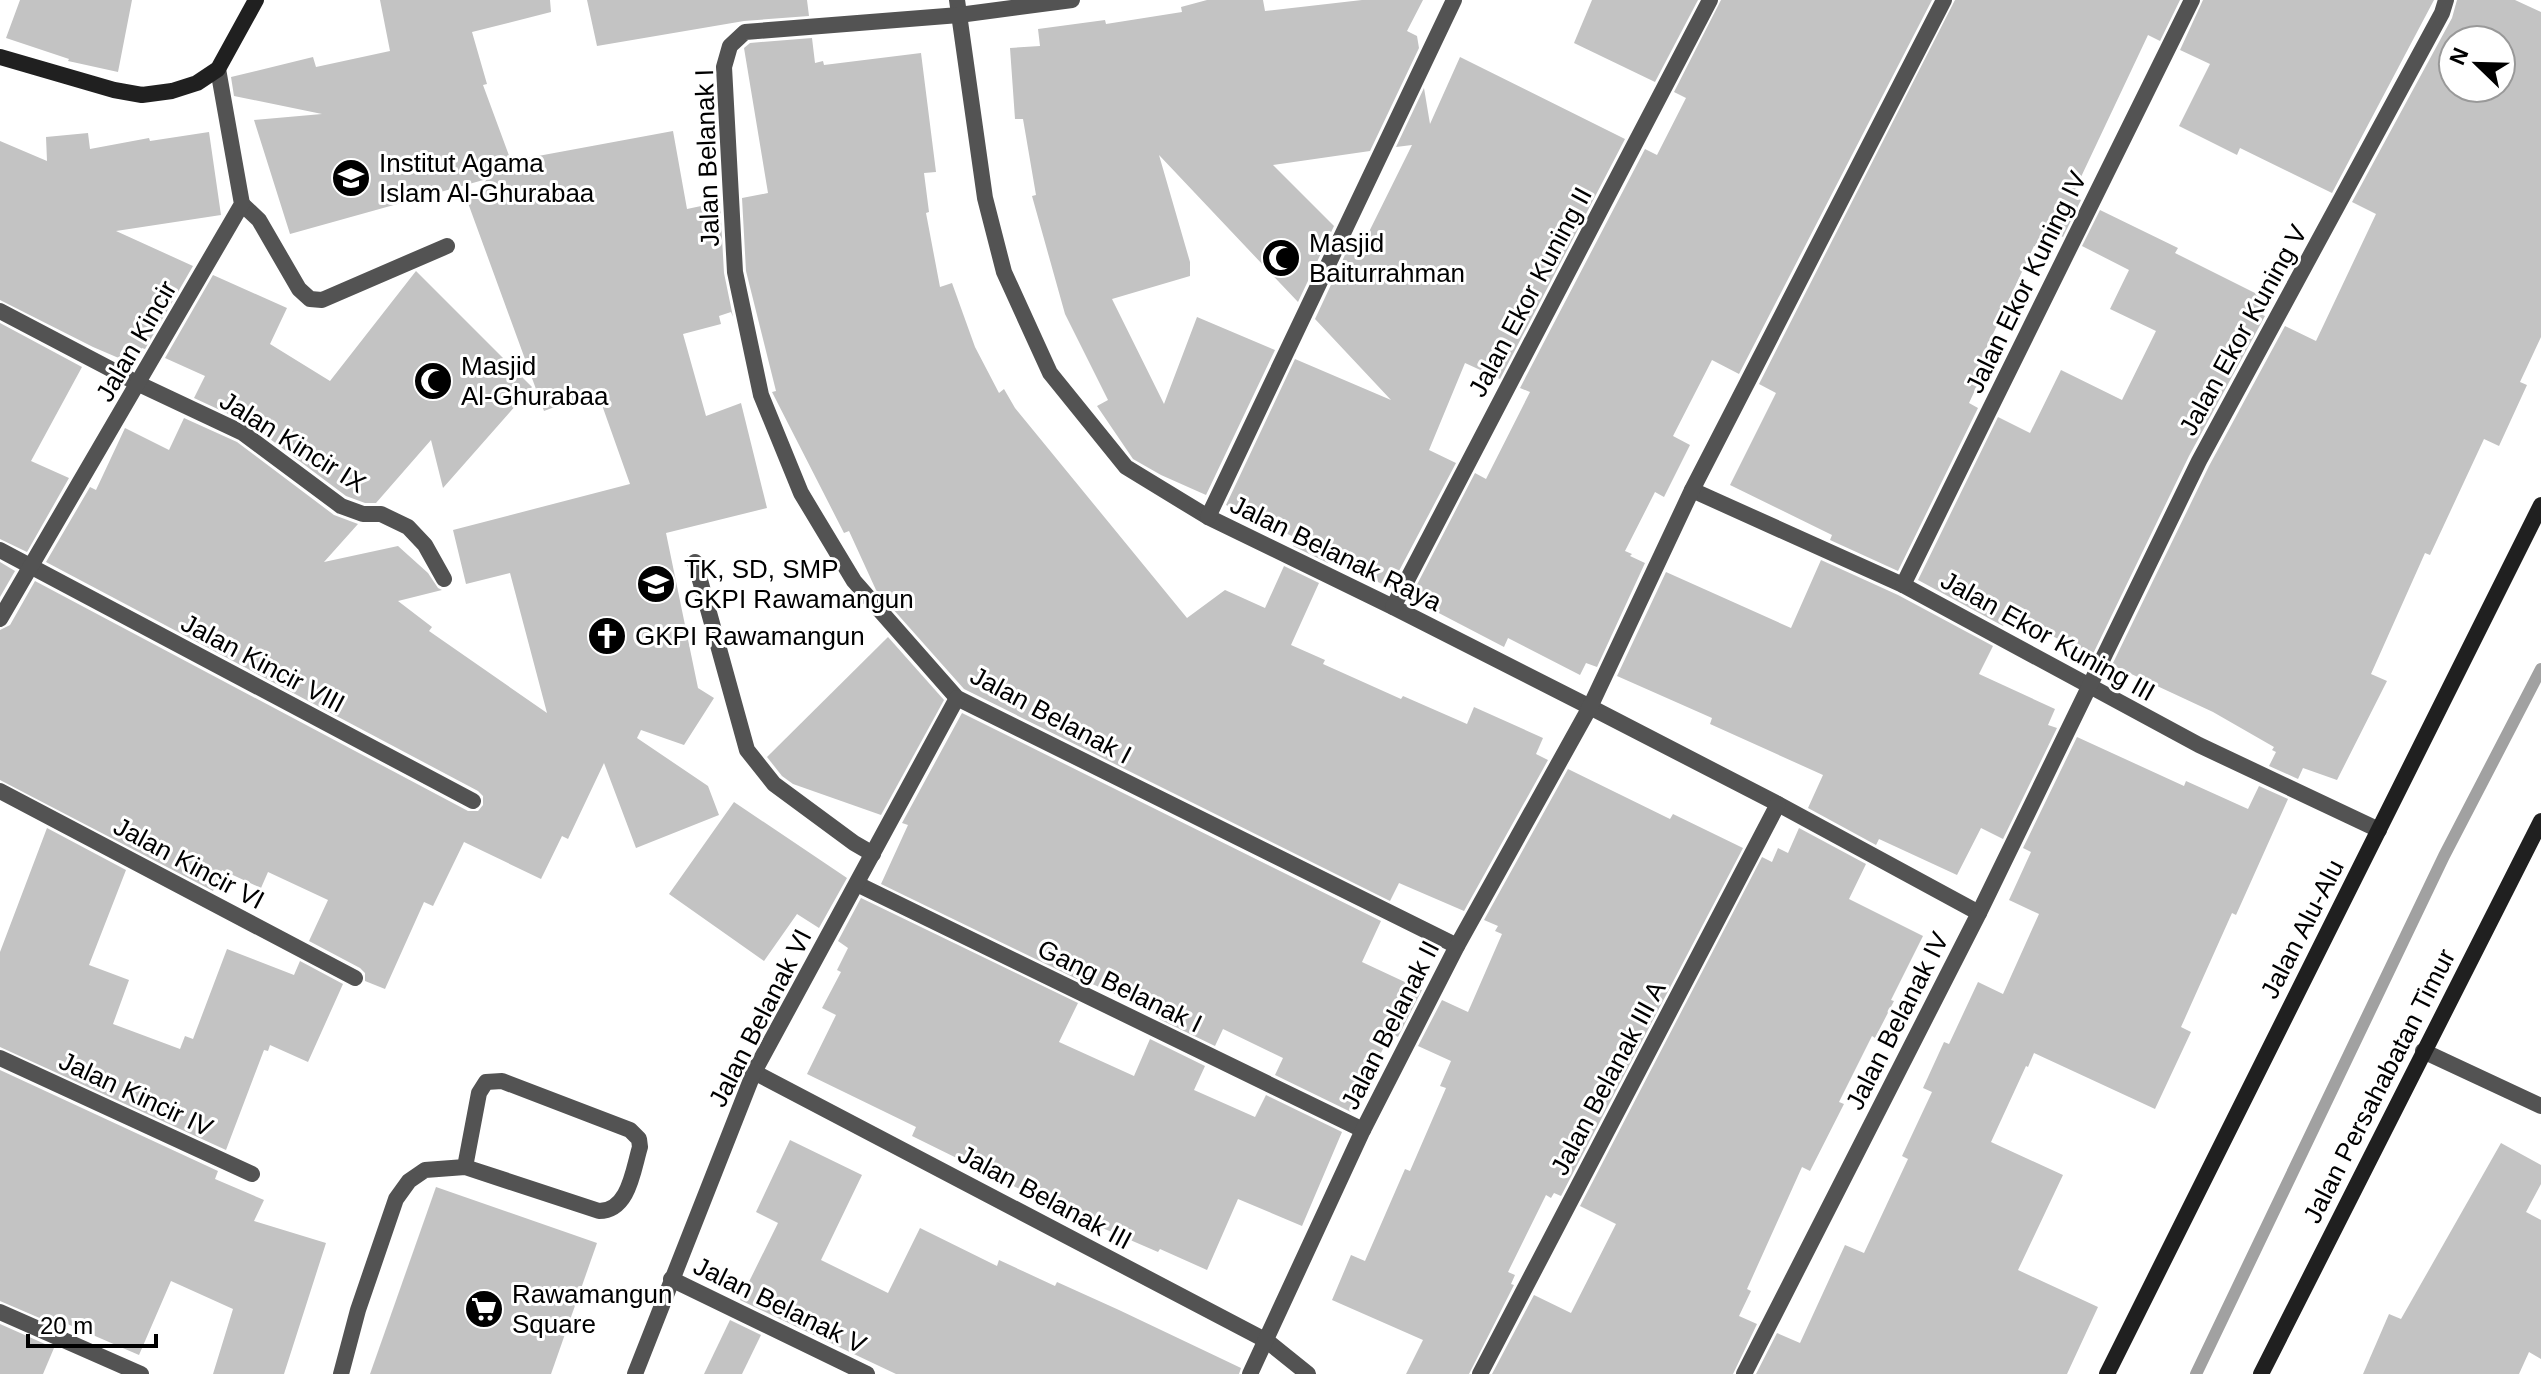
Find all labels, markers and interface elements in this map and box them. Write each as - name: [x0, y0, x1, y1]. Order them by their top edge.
- north arrow: [2437, 24, 2517, 104]
- text: N: [2444, 44, 2474, 69]
- street label: Jalan Belanak I: [689, 69, 725, 247]
- place label: Institut Agama Islam Al-Ghurabaa: [379, 148, 595, 208]
- school or university icon: Institut Agama Islam Al-Ghurabaa: [330, 157, 372, 199]
- street label: Jalan Ekor Kuning IV: [1959, 166, 2093, 398]
- street label: Jalan Ekor Kuning II: [1462, 182, 1598, 402]
- street label: Jalan Ekor Kuning V: [2173, 219, 2314, 440]
- place label: Masjid Baiturrahman: [1309, 228, 1465, 288]
- mosque icon: Masjid Baiturrahman: [1260, 237, 1302, 279]
- street label: Jalan Kincir: [89, 275, 183, 407]
- place label: Masjid Al-Ghurabaa: [461, 351, 609, 411]
- mosque icon: Masjid Al-Ghurabaa: [412, 360, 454, 402]
- street label: Jalan Kincir IX: [215, 385, 371, 499]
- street label: Jalan Belanak Raya: [1225, 489, 1447, 617]
- place label: TK, SD, SMP GKPI Rawamangun: [684, 554, 914, 614]
- school or university icon: TK, SD, SMP GKPI Rawamangun: [635, 563, 677, 605]
- street label: Jalan Ekor Kuning III: [1936, 565, 2160, 707]
- street label: Jalan Kincir VIII: [176, 607, 350, 719]
- church icon: GKPI Rawamangun: [586, 615, 628, 657]
- place label: GKPI Rawamangun: [635, 621, 865, 651]
- street label: Jalan Belanak I: [965, 660, 1137, 770]
- street label: Jalan Kincir VI: [109, 811, 269, 915]
- street label: Jalan Alu-Alu: [2254, 855, 2350, 1003]
- street label: Jalan Belanak VI: [702, 924, 818, 1112]
- street label: Jalan Belanak IV: [1839, 927, 1955, 1115]
- street label: Gang Belanak I: [1033, 933, 1207, 1039]
- street label: Jalan Belanak II: [1335, 936, 1445, 1114]
- street label: Jalan Persahabatan Timur: [2297, 944, 2461, 1228]
- street label: Jalan Belanak III A: [1544, 975, 1672, 1180]
- street label: Jalan Kincir IV: [54, 1045, 218, 1143]
- street label: Jalan Belanak III: [953, 1139, 1137, 1255]
- street label: Jalan Belanak V: [689, 1250, 872, 1360]
- place label: Rawamangun Square: [512, 1279, 672, 1339]
- supermarket icon: Rawamangun Square: [463, 1288, 505, 1330]
- scale bar: [28, 1298, 156, 1348]
- text: 20 m: [40, 1312, 93, 1339]

